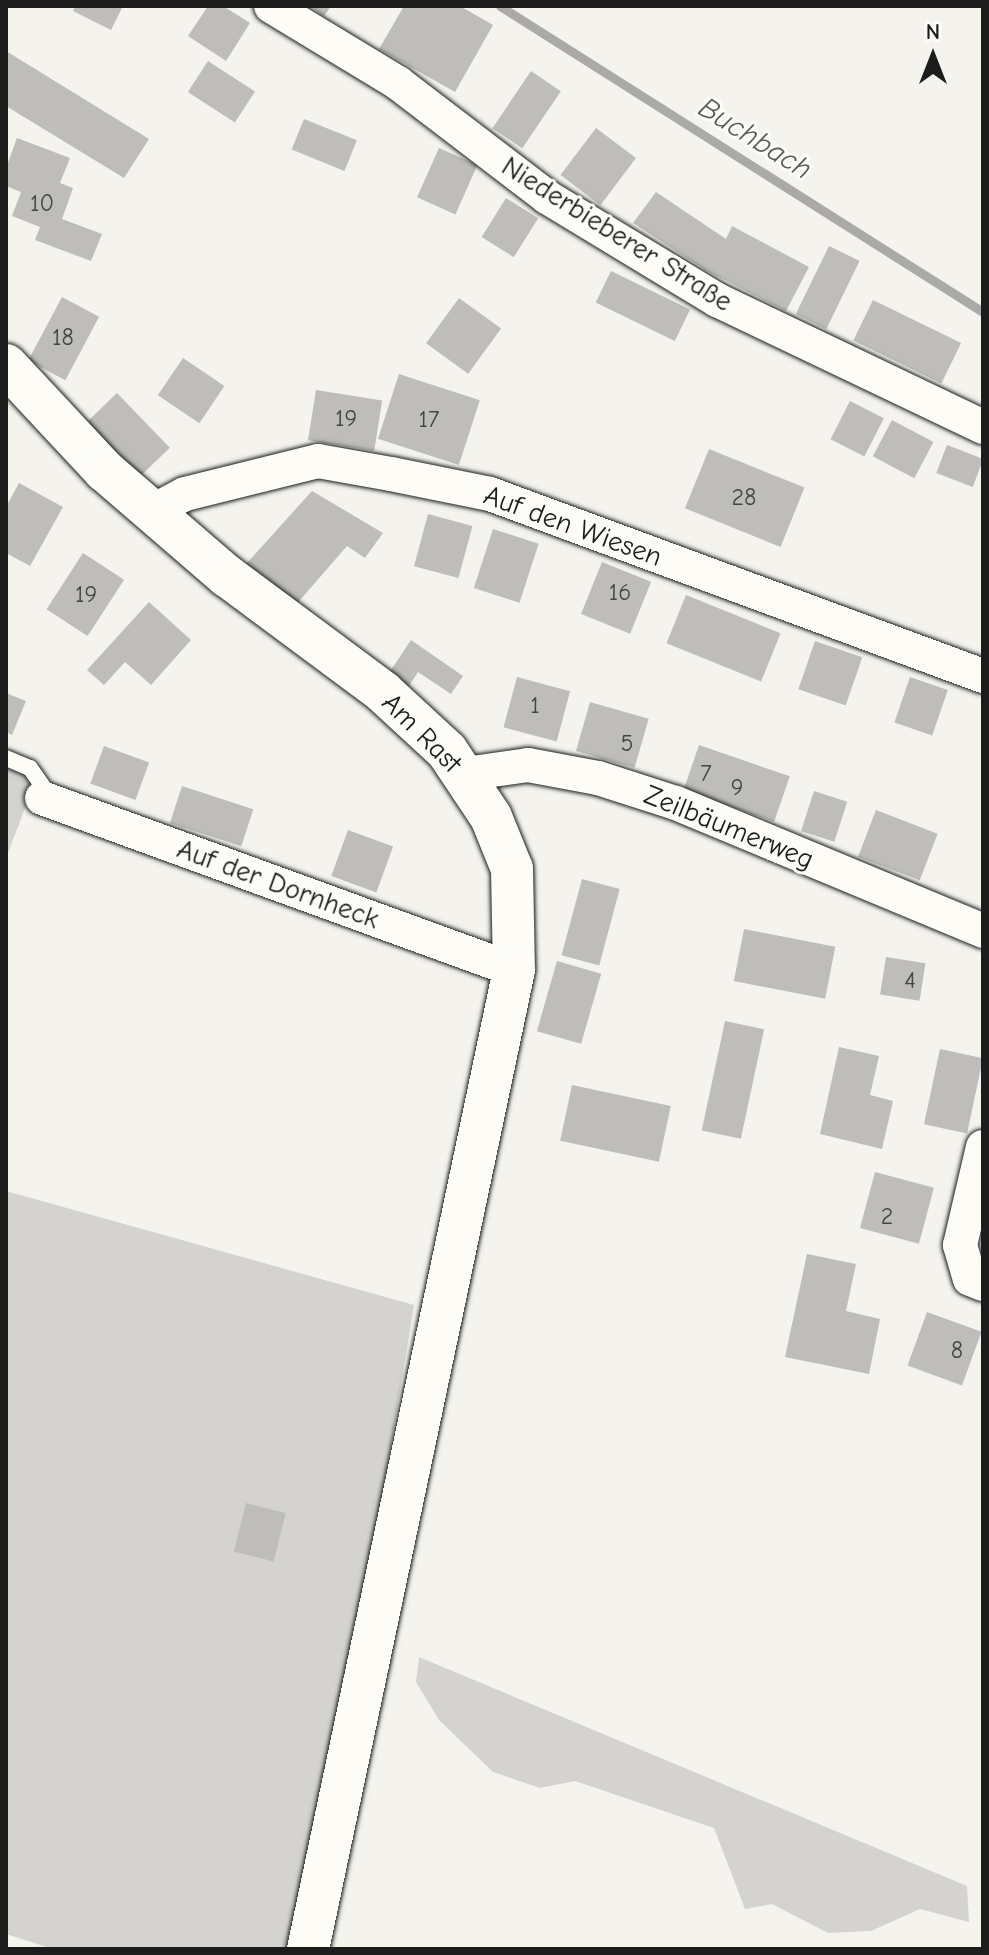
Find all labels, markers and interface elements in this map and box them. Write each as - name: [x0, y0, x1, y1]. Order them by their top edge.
- north arrow: [893, 16, 973, 96]
- text: N: [926, 19, 940, 45]
- water label: Buchbach: [692, 90, 818, 188]
- street label: Niederbieberer Straße: [496, 149, 738, 319]
- house number: 10: [30, 190, 54, 218]
- house number: 18: [52, 324, 74, 352]
- house number: 19: [335, 405, 357, 433]
- house number: 17: [419, 406, 439, 434]
- street label: Auf den Wiesen: [479, 478, 667, 574]
- house number: 28: [732, 484, 756, 512]
- house number: 16: [609, 579, 631, 607]
- house number: 19: [75, 581, 97, 609]
- street label: Am Rast: [375, 686, 469, 780]
- house number: 1: [530, 692, 540, 720]
- house number: 5: [620, 730, 634, 758]
- house number: 7: [700, 760, 712, 788]
- house number: 9: [731, 774, 743, 802]
- street label: Zeilbäumerweg: [639, 778, 819, 876]
- street label: Auf der Dornheck: [173, 832, 383, 936]
- house number: 4: [904, 967, 916, 995]
- house number: 2: [881, 1203, 893, 1231]
- house number: 8: [951, 1337, 963, 1365]

